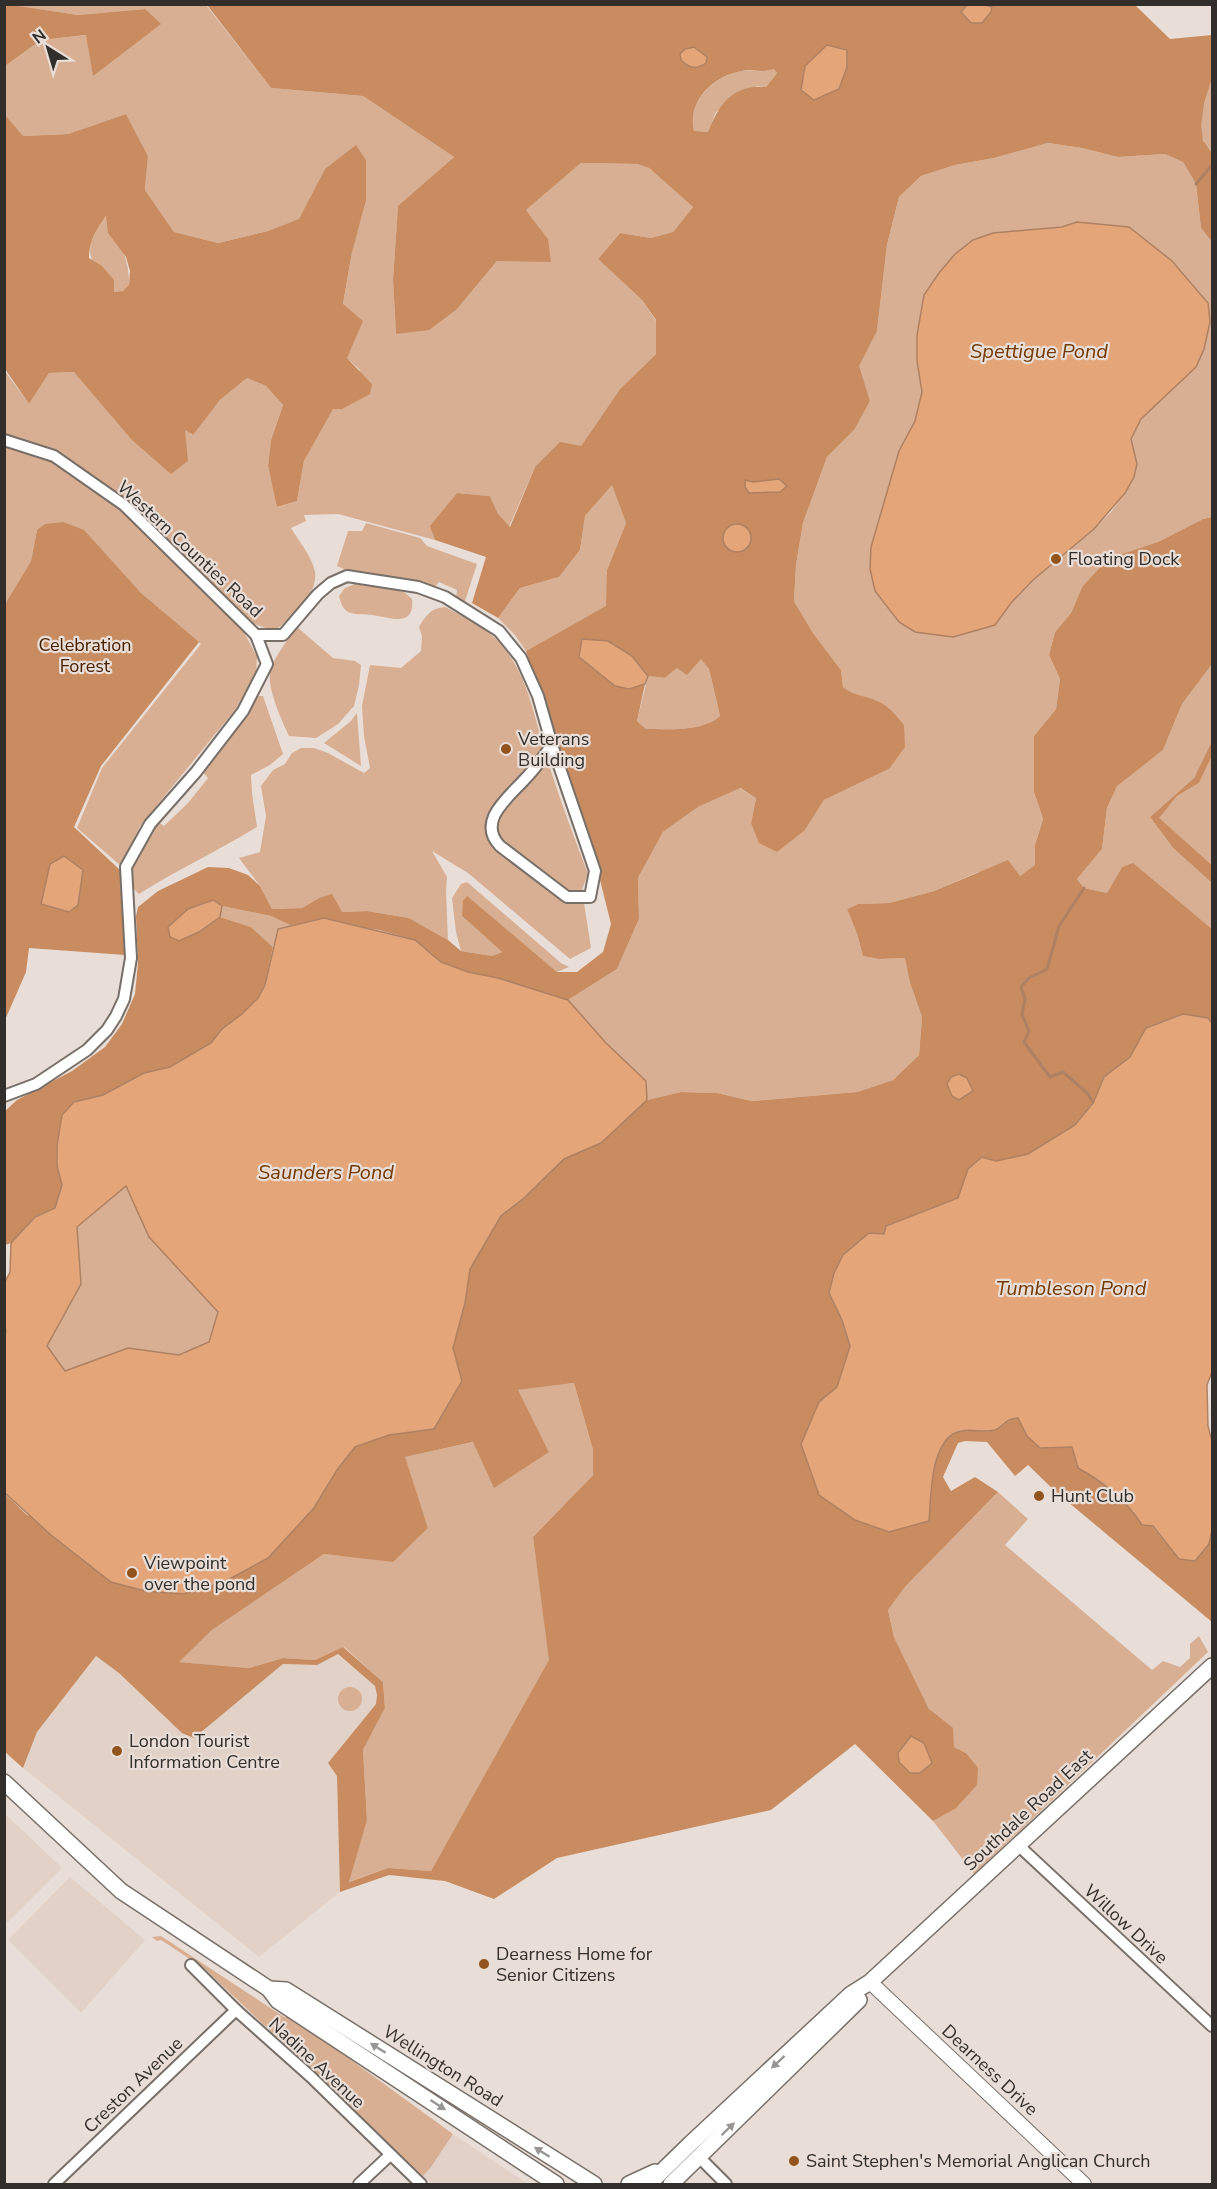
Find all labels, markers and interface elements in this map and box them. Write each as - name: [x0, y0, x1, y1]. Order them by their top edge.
- north arrow: [18, 18, 78, 78]
- text: N: [28, 24, 51, 49]
- water label: Spettigue Pond: [970, 338, 1108, 365]
- street label: Western Counties Road: [112, 475, 268, 623]
- place label: Floating Dock: [1068, 547, 1180, 571]
- marker: Floating Dock: [1049, 552, 1063, 566]
- park label: Celebration Forest: [39, 633, 131, 678]
- place label: Veterans Building: [517, 727, 589, 772]
- marker: Veterans Building: [499, 742, 513, 756]
- water label: Saunders Pond: [258, 1159, 394, 1186]
- water label: Tumbleson Pond: [996, 1275, 1147, 1302]
- place label: Hunt Club: [1051, 1484, 1134, 1508]
- marker: Hunt Club: [1032, 1489, 1046, 1503]
- place label: Viewpoint over the pond: [143, 1551, 256, 1596]
- marker: Viewpoint over the pond: [125, 1566, 139, 1580]
- place label: London Tourist Information Centre: [129, 1729, 280, 1774]
- street label: Southdale Road East: [958, 1743, 1098, 1876]
- marker: London Tourist Information Centre: [110, 1744, 124, 1758]
- street label: Willow Drive: [1079, 1879, 1173, 1969]
- place label: Dearness Home for Senior Citizens: [496, 1942, 653, 1987]
- marker: Dearness Home for Senior Citizens: [477, 1957, 491, 1971]
- street label: Nadine Avenue: [264, 2012, 370, 2114]
- street label: Dearness Drive: [937, 2019, 1043, 2121]
- street label: Wellington Road: [379, 2020, 507, 2112]
- street label: Creston Avenue: [78, 2032, 188, 2138]
- one-way arrow: [370, 2042, 386, 2054]
- one-way arrow: [771, 2055, 786, 2069]
- one-way arrow: [430, 2100, 446, 2111]
- one-way arrow: [721, 2122, 736, 2136]
- one-way arrow: [534, 2147, 551, 2158]
- place label: Saint Stephen's Memorial Anglican Church: [806, 2149, 1150, 2173]
- marker: Saint Stephen's Memorial Anglican Church: [787, 2154, 801, 2168]

